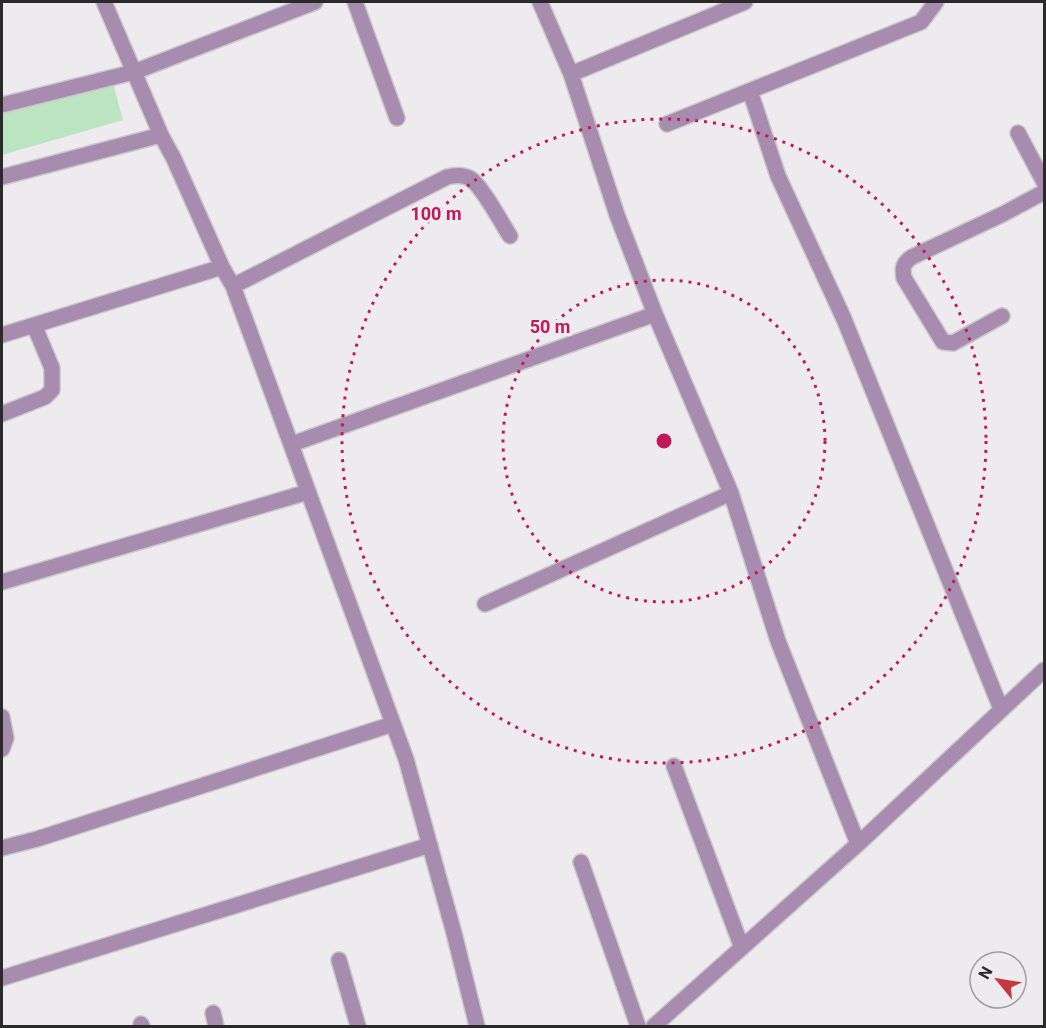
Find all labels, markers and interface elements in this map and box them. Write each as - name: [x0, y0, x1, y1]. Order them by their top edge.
- text: 100 m: [410, 203, 462, 224]
- text: 50 m: [530, 316, 570, 337]
- centre of rings: [654, 431, 674, 451]
- north arrow: [968, 950, 1028, 1010]
- text: N: [974, 963, 996, 982]

